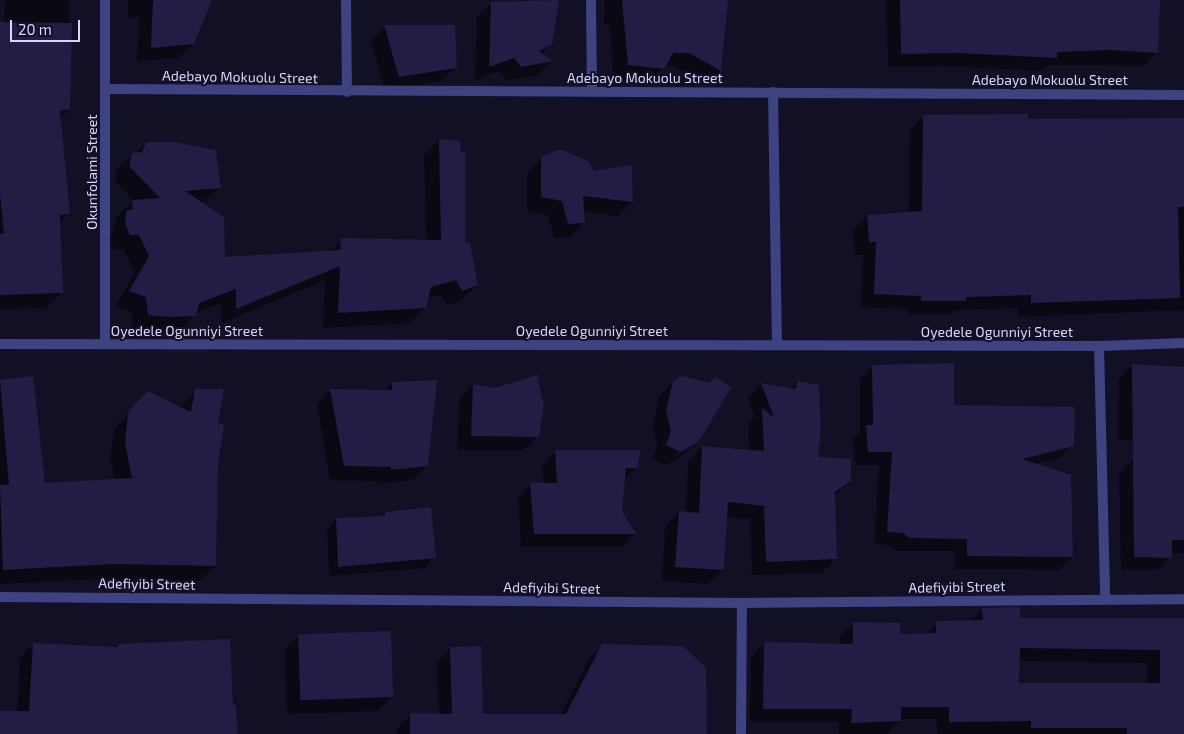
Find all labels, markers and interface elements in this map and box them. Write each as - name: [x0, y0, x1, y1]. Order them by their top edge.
- scale bar: [12, 10, 82, 42]
- text: 20 m: [18, 20, 52, 38]
- street label: Adebayo Mokuolu Street: [162, 67, 318, 87]
- street label: Adebayo Mokuolu Street: [567, 70, 723, 86]
- street label: Adebayo Mokuolu Street: [972, 72, 1128, 88]
- street label: Okunfolami Street: [84, 114, 100, 230]
- street label: Oyedele Ogunniyi Street: [111, 323, 263, 339]
- street label: Oyedele Ogunniyi Street: [516, 323, 668, 339]
- street label: Oyedele Ogunniyi Street: [921, 324, 1073, 340]
- street label: Adefiyibi Street: [98, 575, 196, 593]
- street label: Adefiyibi Street: [908, 578, 1006, 596]
- street label: Adefiyibi Street: [503, 579, 601, 597]

